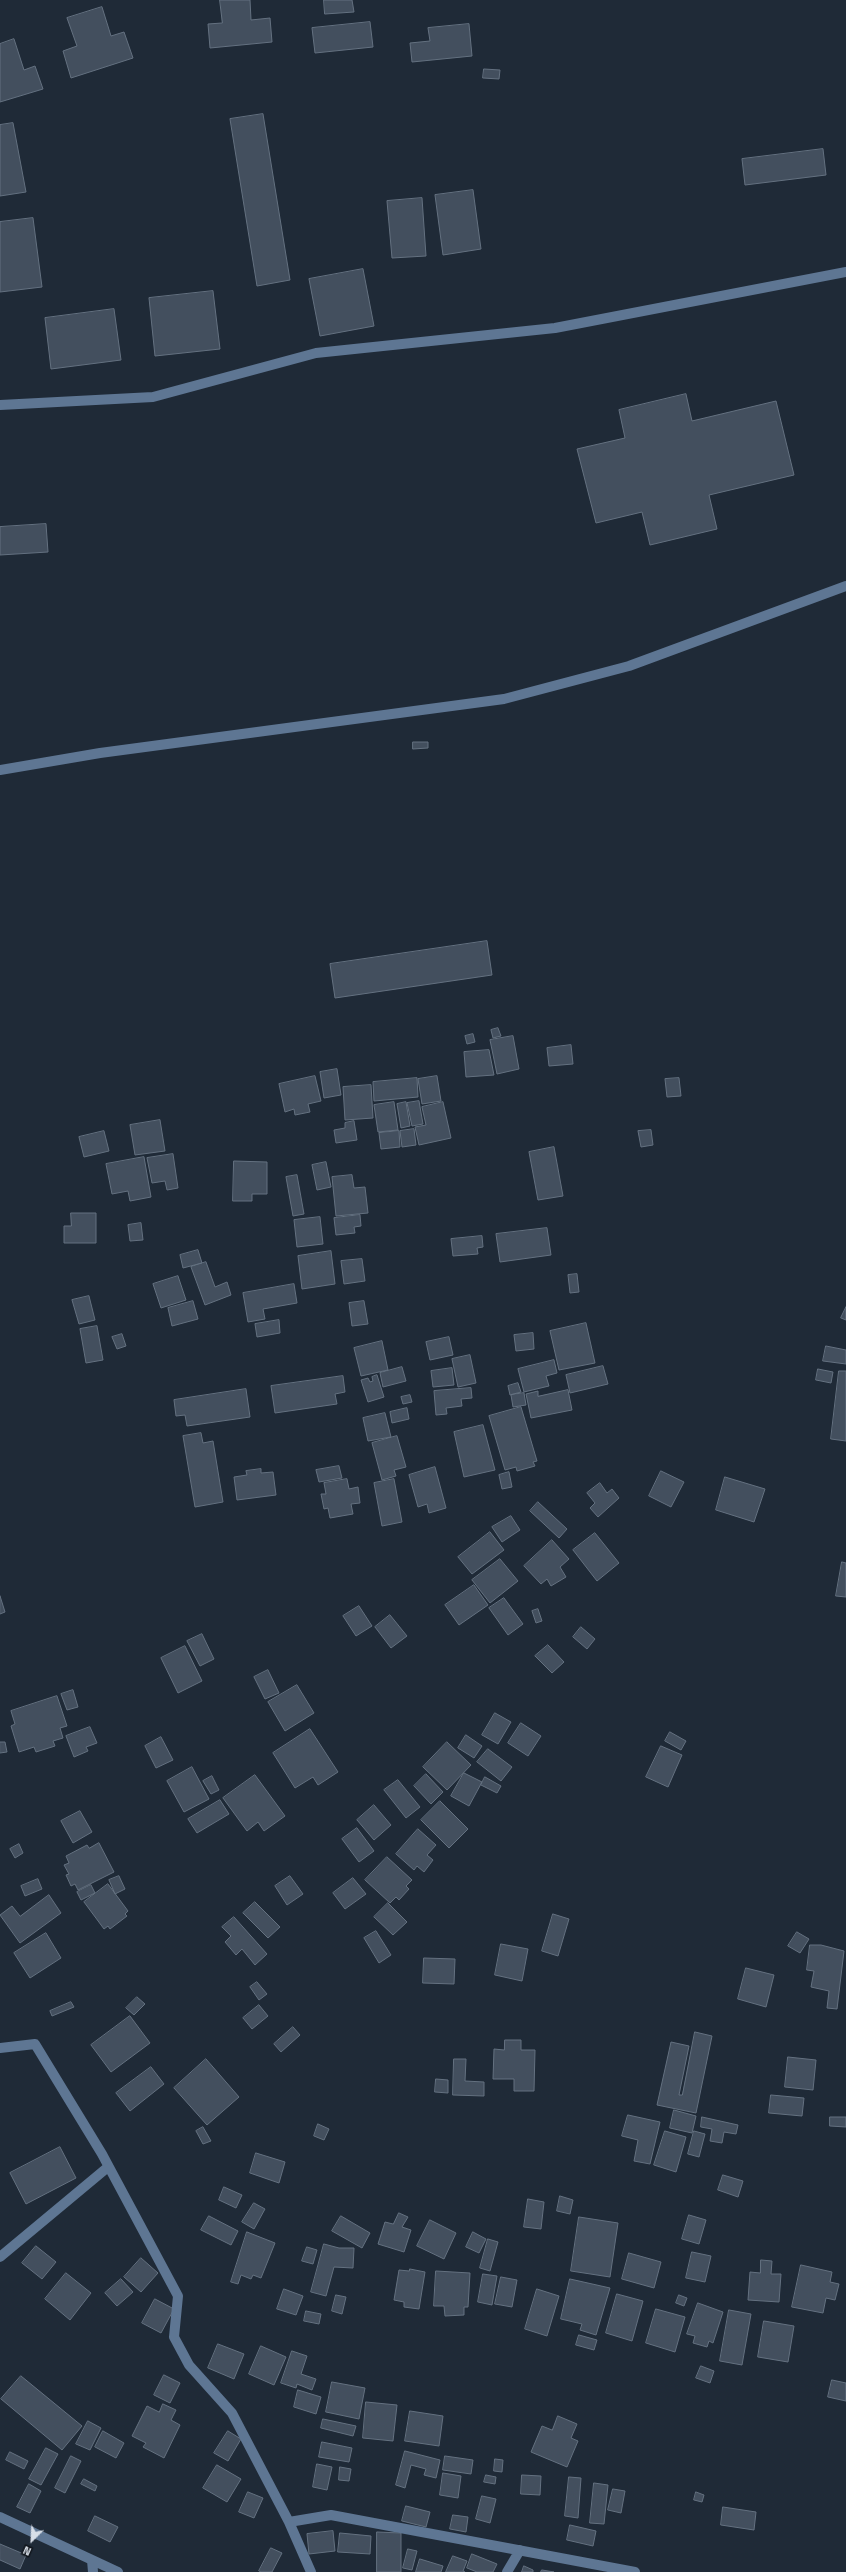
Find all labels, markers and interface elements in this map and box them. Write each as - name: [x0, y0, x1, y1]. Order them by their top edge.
- north arrow: [12, 2520, 52, 2560]
- text: N: [20, 2542, 34, 2560]

